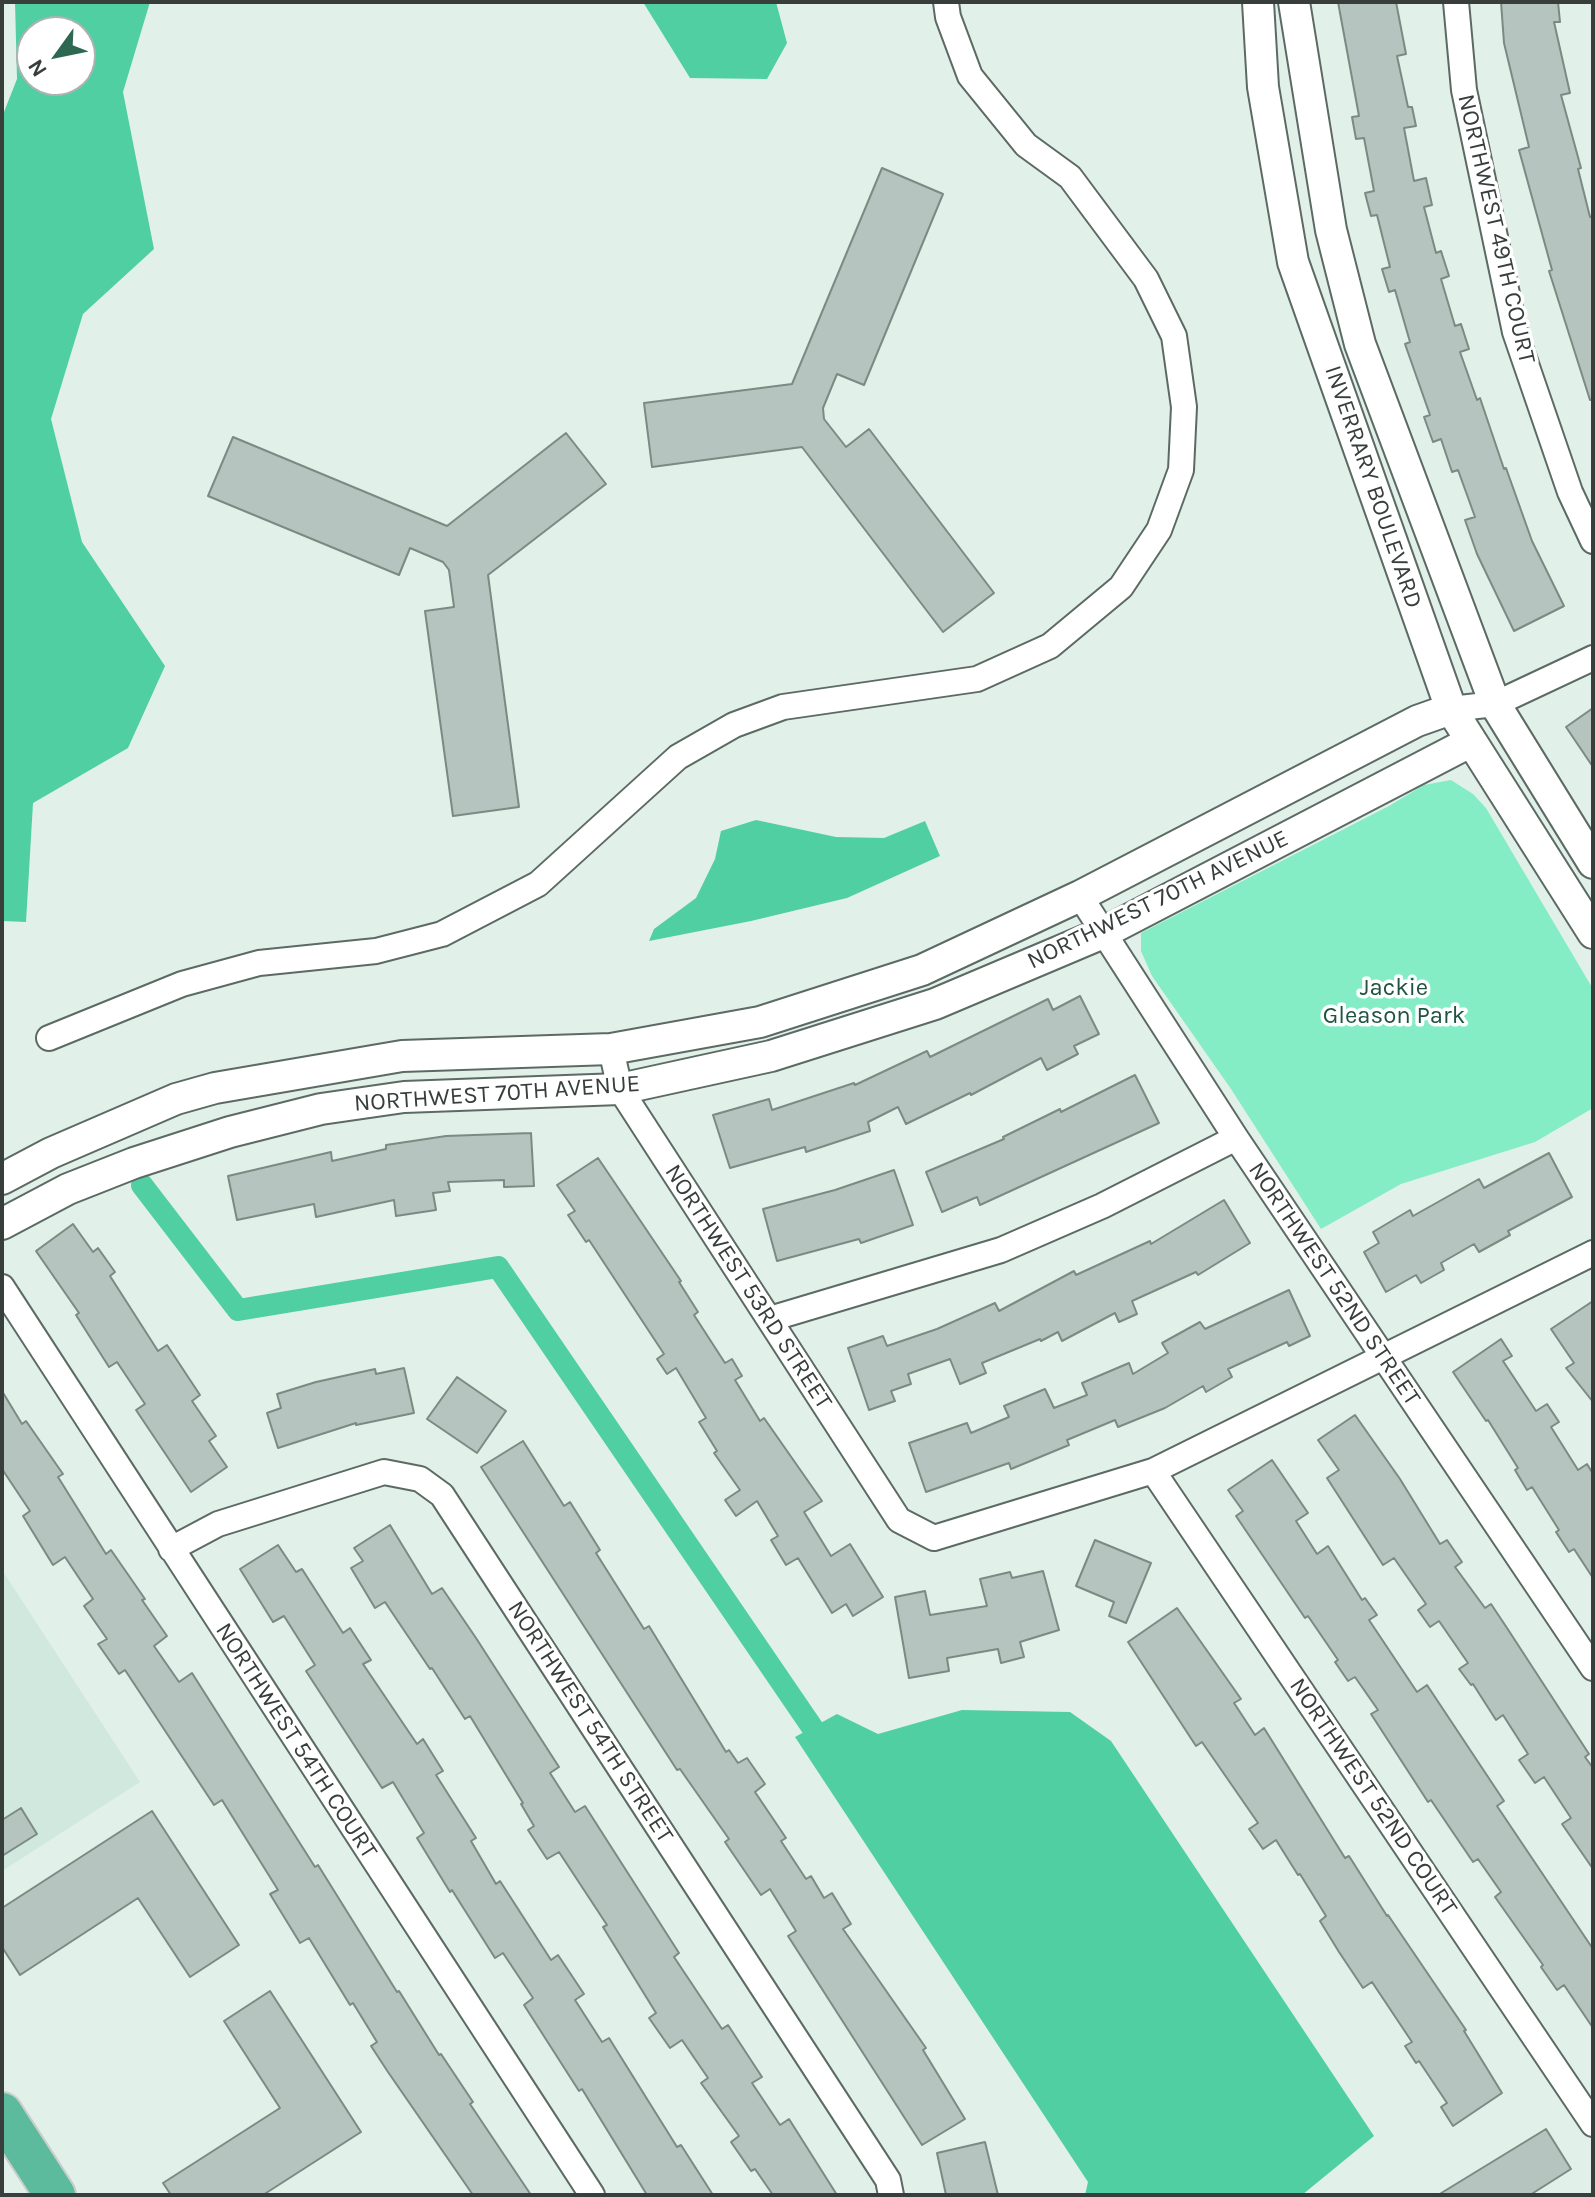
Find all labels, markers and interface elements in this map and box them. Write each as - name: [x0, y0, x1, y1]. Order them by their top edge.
- north arrow: [16, 16, 96, 96]
- text: N: [22, 54, 53, 82]
- street label: NORTHWEST 49TH COURT: [1451, 92, 1541, 366]
- street label: INVERRARY BOULEVARD: [1318, 362, 1428, 612]
- street label: NORTHWEST 70TH AVENUE: [1023, 824, 1293, 976]
- park label: Jackie Gleason Park: [1323, 974, 1465, 1030]
- street label: NORTHWEST 70TH AVENUE: [353, 1070, 641, 1118]
- street label: NORTHWEST 52ND STREET: [1242, 1157, 1426, 1411]
- street label: NORTHWEST 53RD STREET: [658, 1159, 838, 1415]
- street label: NORTHWEST 54TH STREET: [501, 1596, 679, 1848]
- street label: NORTHWEST 54TH COURT: [209, 1618, 383, 1864]
- street label: NORTHWEST 52ND COURT: [1283, 1673, 1463, 1921]

